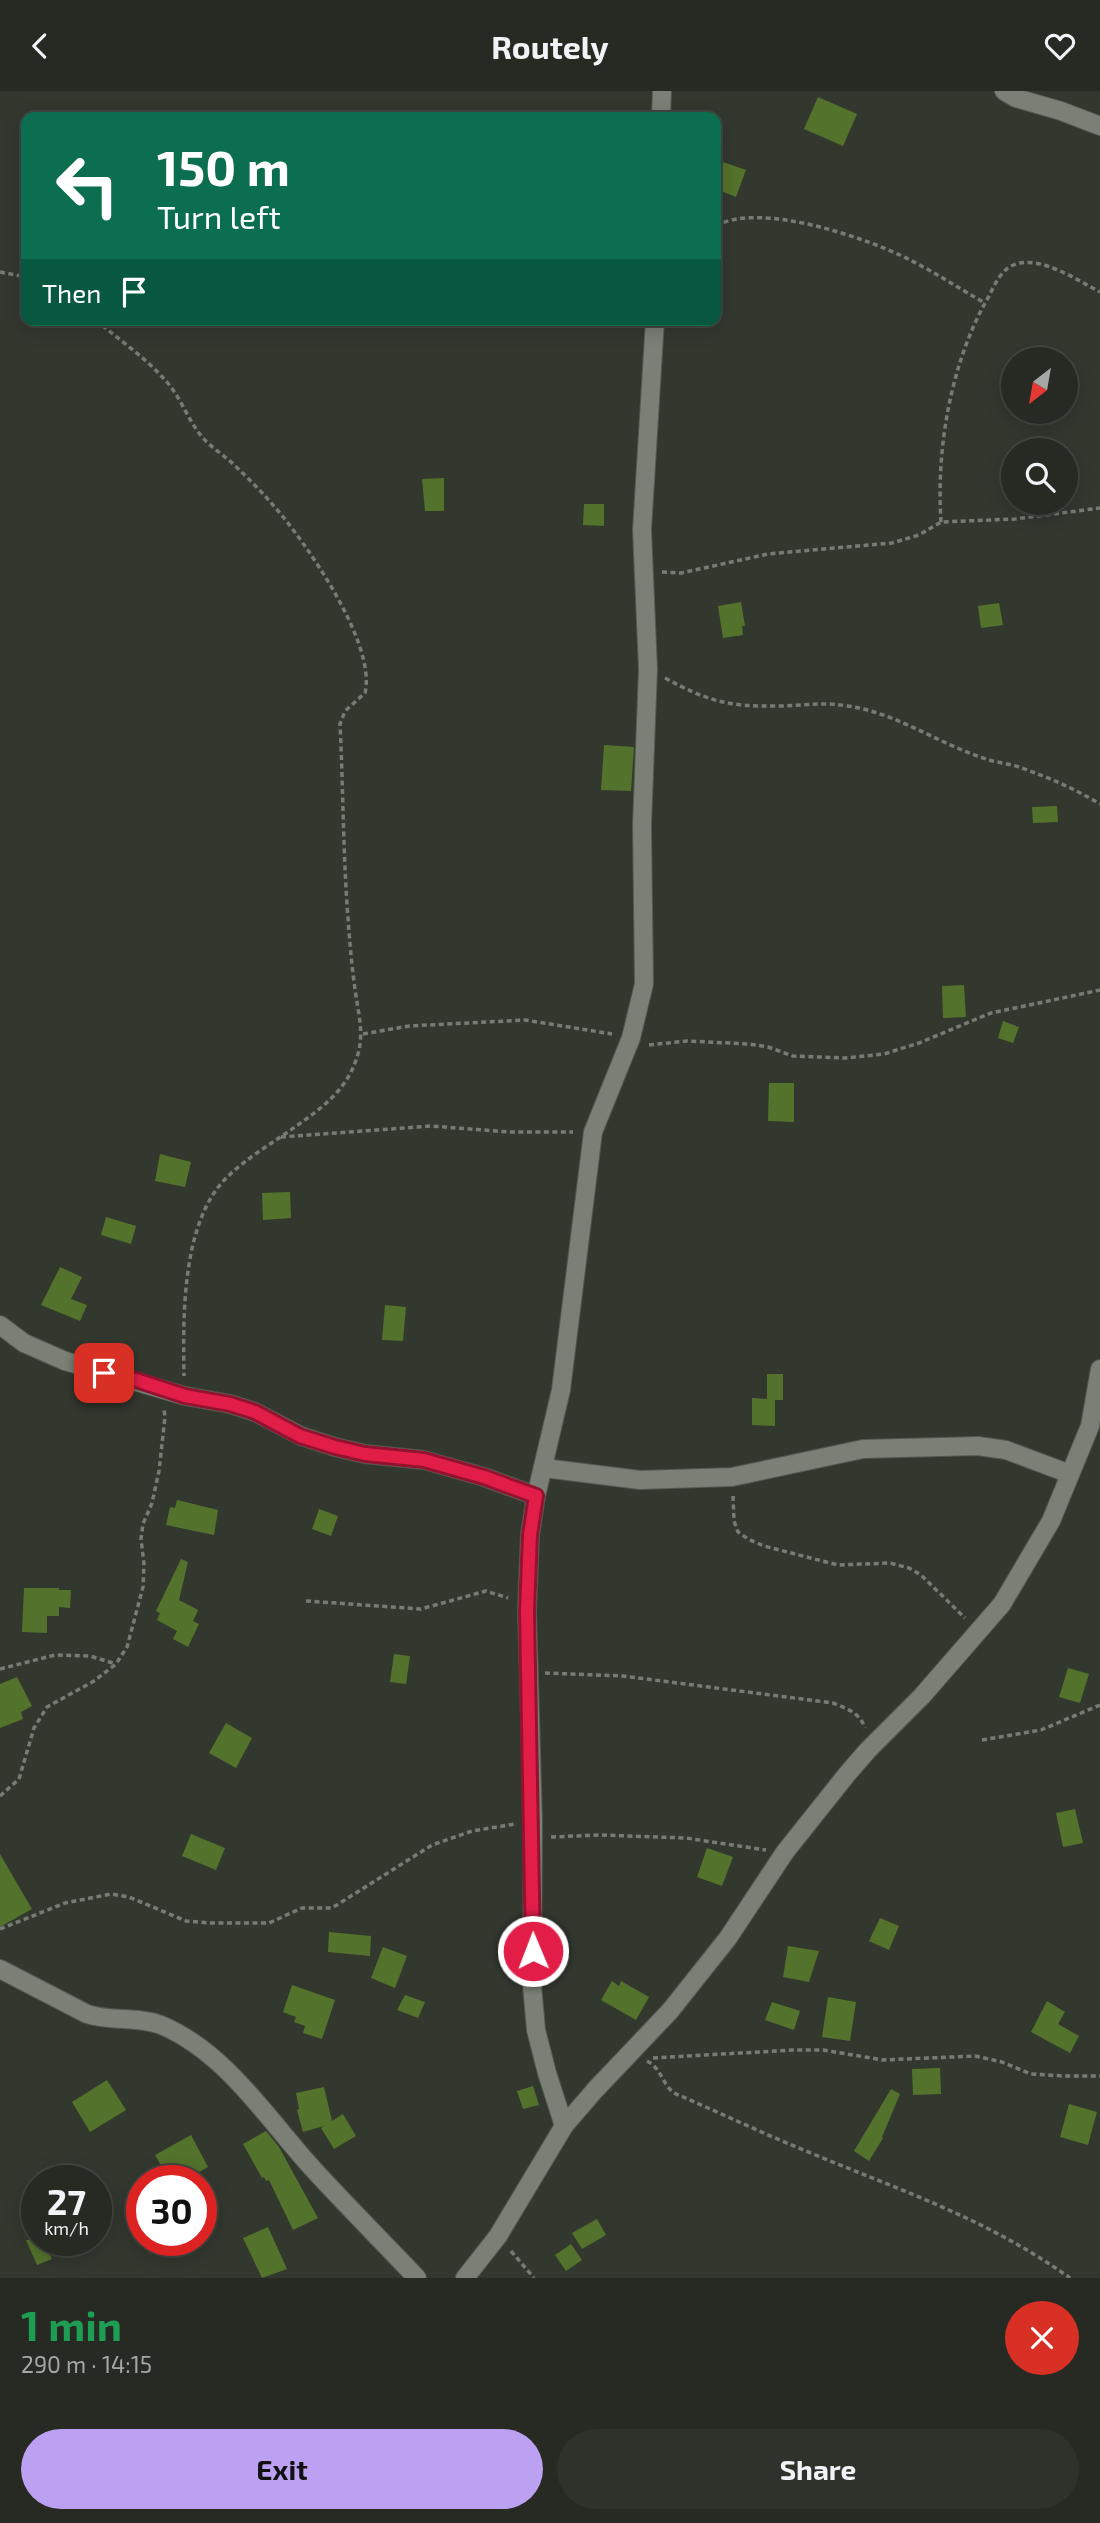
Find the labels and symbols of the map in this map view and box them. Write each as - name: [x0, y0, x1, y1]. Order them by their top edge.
- north arrow: [1001, 347, 1078, 423]
- pin: [74, 1343, 134, 1403]
- position arrow: [496, 1914, 570, 1988]
- speed limit sign: 30: [126, 2165, 217, 2256]

